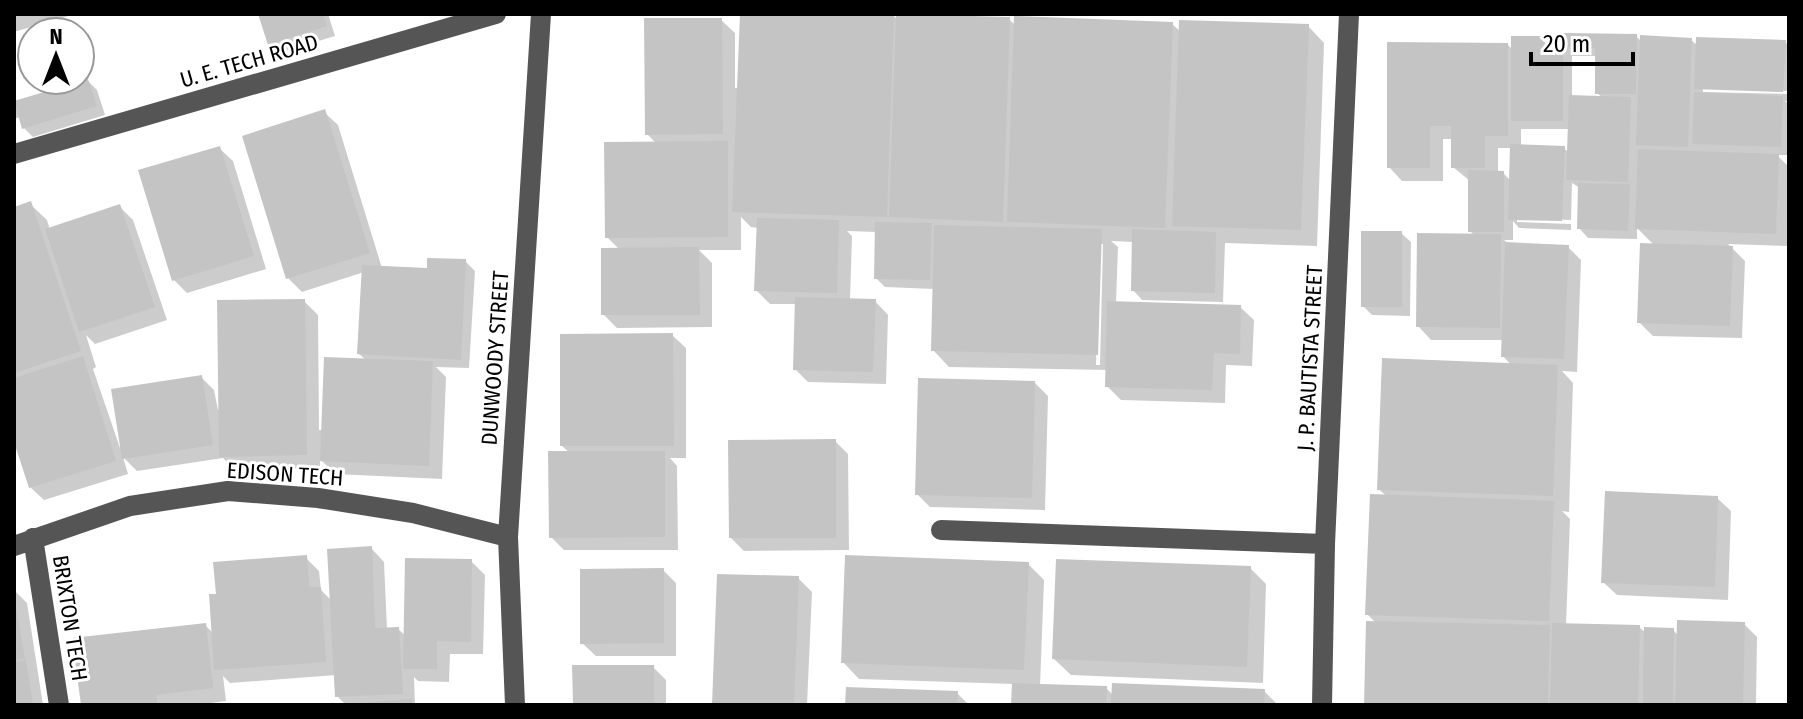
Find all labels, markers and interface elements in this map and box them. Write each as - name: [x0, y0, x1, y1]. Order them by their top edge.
- north arrow: [16, 16, 96, 96]
- scale bar: [1531, 16, 1633, 66]
- text: N: [49, 23, 63, 50]
- street label: U. E. TECH ROAD: [177, 28, 321, 94]
- text: 20 m: [1543, 30, 1590, 58]
- street label: J. P. BAUTISTA STREET: [1292, 263, 1328, 452]
- street label: DUNWOODY STREET: [475, 269, 515, 446]
- street label: EDISON TECH: [226, 456, 344, 492]
- street label: BRIXTON TECH: [47, 553, 93, 683]

